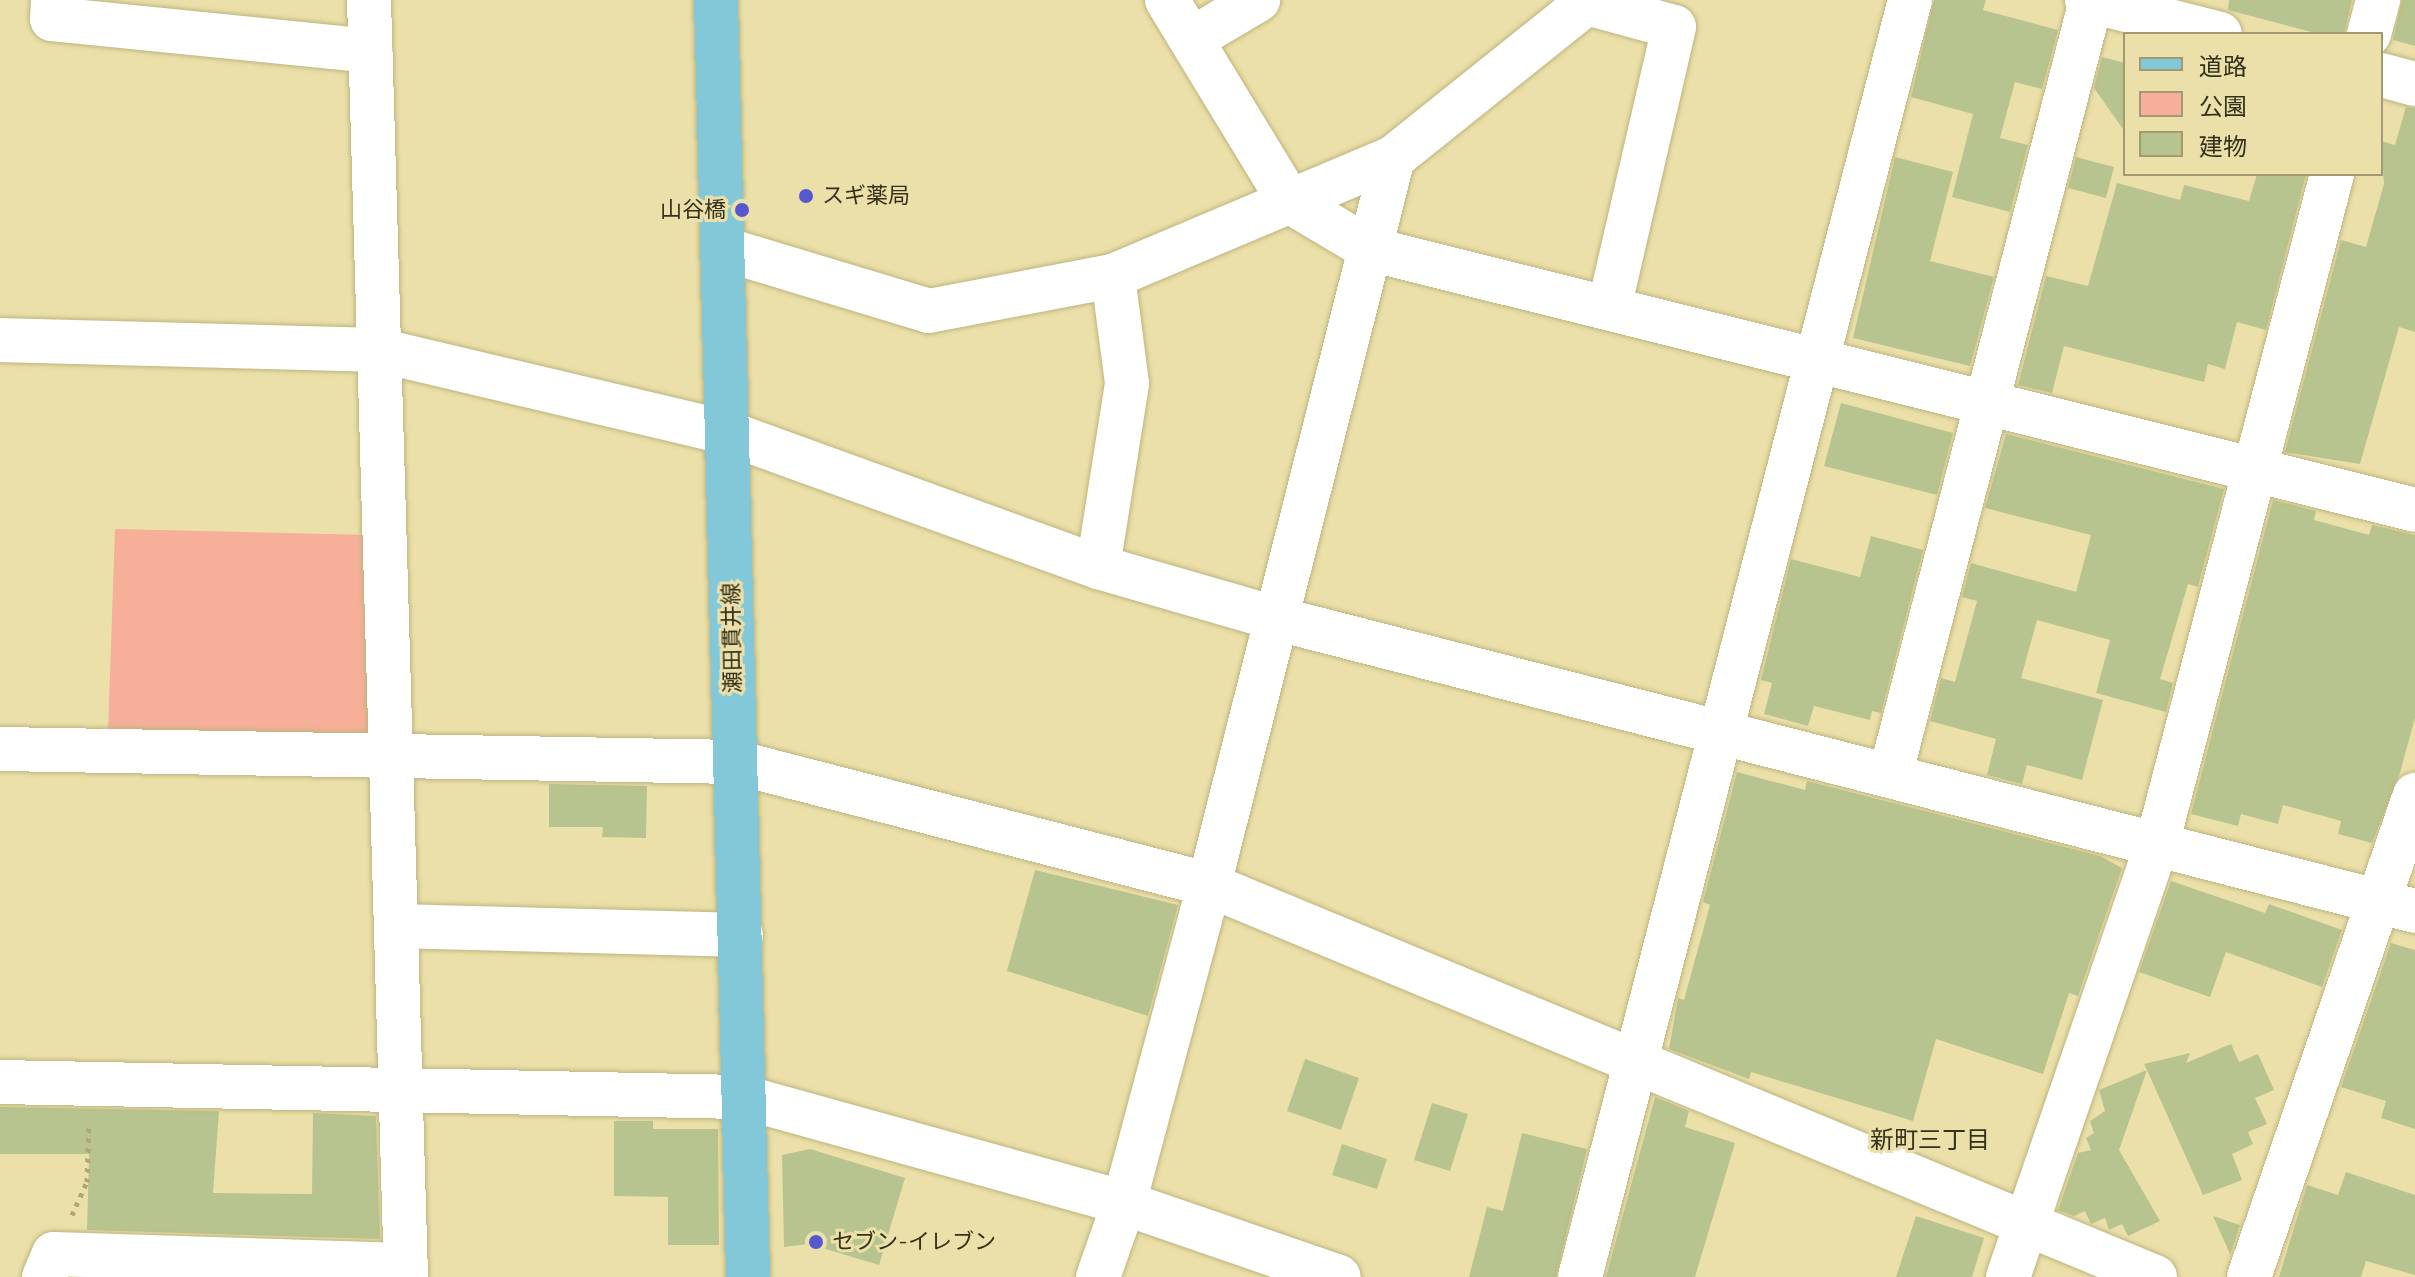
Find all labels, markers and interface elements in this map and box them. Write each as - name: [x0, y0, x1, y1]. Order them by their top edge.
- legend: [2123, 32, 2383, 176]
- text: 道路: [2199, 53, 2247, 81]
- text: 公園: [2199, 93, 2247, 121]
- text: 建物: [2199, 133, 2247, 161]
- place label: スギ薬局: [822, 183, 910, 209]
- marker: スギ薬局: [797, 187, 815, 205]
- place label: 山谷橋: [660, 197, 726, 223]
- marker: 山谷橋: [733, 201, 751, 219]
- street label: 瀬田貫井線: [718, 583, 746, 693]
- district label: 新町三丁目: [1870, 1127, 1990, 1155]
- place label: セブン-イレブン: [832, 1229, 996, 1255]
- marker: セブン-イレブン: [807, 1233, 825, 1251]

